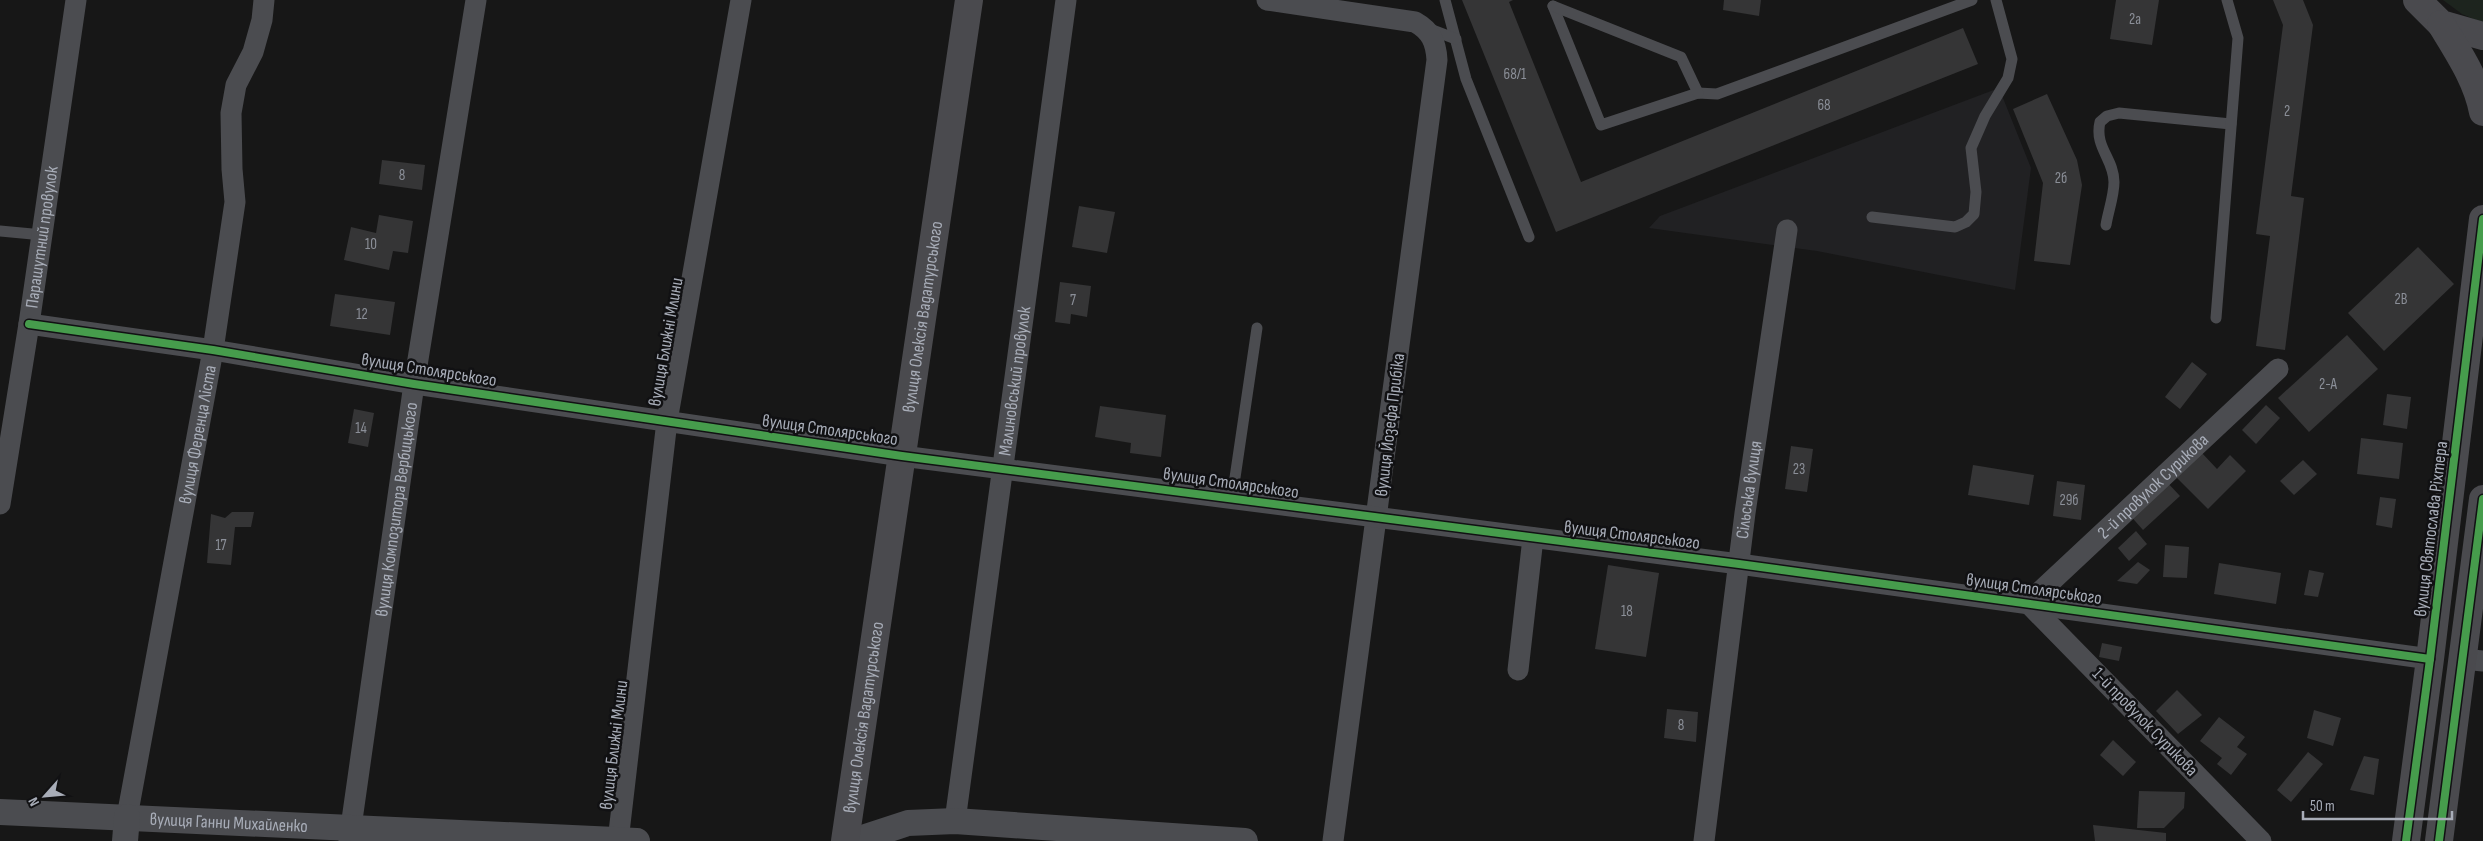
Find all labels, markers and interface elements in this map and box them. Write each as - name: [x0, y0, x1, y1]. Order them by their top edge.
- house number: 2а: [2129, 10, 2141, 29]
- house number: 68/1: [1504, 65, 1527, 84]
- house number: 68: [1817, 96, 1831, 115]
- house number: 2: [2284, 102, 2290, 121]
- street label: Парашутний провулок: [21, 165, 62, 310]
- house number: 8: [399, 166, 405, 185]
- house number: 2б: [2055, 169, 2067, 188]
- street label: вулиця Олексія Вадатурського: [898, 220, 947, 414]
- house number: 10: [365, 235, 377, 254]
- street label: вулиця Ближні Млини: [644, 276, 688, 408]
- house number: 2В: [2395, 290, 2408, 309]
- house number: 7: [1070, 291, 1076, 310]
- house number: 12: [356, 305, 368, 324]
- street label: Малиновський провулок: [994, 305, 1035, 457]
- street label: вулиця Столярського: [360, 349, 498, 391]
- street label: вулиця Йозефа Прибіка: [1371, 352, 1409, 498]
- street label: вулиця Ференца Ліста: [174, 363, 221, 505]
- house number: 2-А: [2319, 375, 2337, 394]
- street label: вулиця Композитора Вербицького: [371, 401, 422, 618]
- street label: вулиця Столярського: [761, 410, 899, 450]
- house number: 14: [355, 419, 367, 438]
- street label: 2-й провулок Сурикова: [2093, 429, 2213, 543]
- street label: Сільська вулиця: [1731, 439, 1766, 540]
- street label: вулиця Святослава Ріхтера: [2410, 440, 2452, 618]
- house number: 23: [1793, 460, 1805, 479]
- street label: вулиця Столярського: [1162, 463, 1300, 503]
- house number: 29б: [2059, 491, 2079, 510]
- street label: вулиця Столярського: [1563, 516, 1701, 554]
- house number: 17: [215, 536, 227, 555]
- street label: вулиця Столярського: [1965, 569, 2103, 609]
- house number: 18: [1621, 602, 1633, 621]
- street label: вулиця Олексія Вадатурського: [839, 620, 888, 814]
- street label: 1-й провулок Сурикова: [2088, 663, 2202, 781]
- street label: вулиця Ближні Млини: [596, 679, 632, 811]
- house number: 8: [1678, 716, 1684, 735]
- north arrow: [20, 771, 70, 821]
- scale bar: [2303, 788, 2452, 820]
- text: N: [25, 794, 43, 809]
- text: 50 m: [2310, 797, 2335, 816]
- street label: вулиця Ганни Михайленко: [149, 808, 308, 836]

